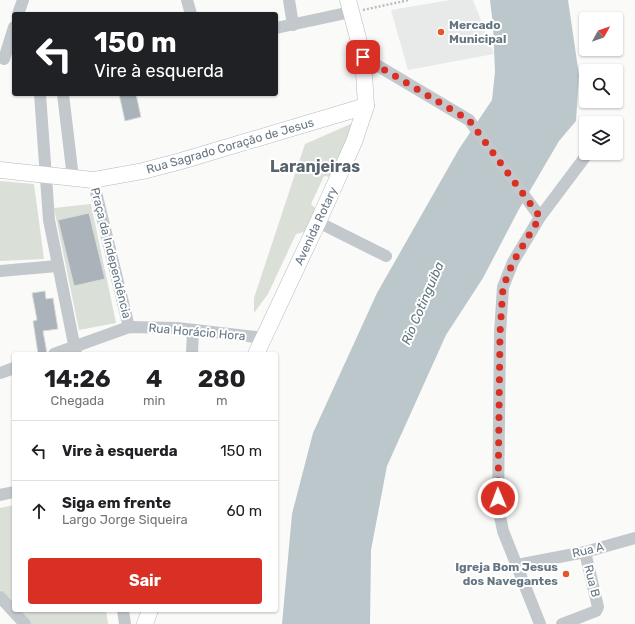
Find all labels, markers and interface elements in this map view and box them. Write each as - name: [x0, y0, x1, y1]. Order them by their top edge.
- north arrow: [579, 12, 623, 56]
- map controls: [579, 12, 623, 160]
- place label: Mercado Municipal: [449, 18, 506, 46]
- text: 150 m: [94, 26, 177, 59]
- marker: Mercado Municipal: [436, 27, 446, 37]
- icon: left: [28, 28, 80, 80]
- pin: [346, 40, 380, 74]
- icon: arrive: [352, 46, 374, 68]
- text: Vire à esquerda: [94, 60, 224, 82]
- button: search: [579, 64, 623, 108]
- street label: Rua Sagrado Coração de Jesus: [145, 115, 315, 177]
- button: layers: [579, 116, 623, 160]
- district label: Laranjeiras: [270, 157, 360, 176]
- street label: Avenida Rotary: [292, 184, 340, 267]
- street label: Praça da Independência: [88, 186, 134, 320]
- water label: Rio Cotinguiba: [398, 259, 448, 347]
- street label: Rua Horácio Hora: [148, 321, 246, 343]
- text: 14:26: [44, 365, 111, 393]
- text: 4: [146, 365, 162, 393]
- text: 280: [198, 365, 246, 393]
- text: Chegada: [51, 393, 104, 408]
- text: min: [143, 393, 165, 408]
- text: m: [216, 393, 227, 408]
- icon: left: [28, 440, 50, 462]
- text: Vire à esquerda: [62, 442, 178, 460]
- text: 150 m: [220, 442, 262, 460]
- position arrow: [477, 477, 519, 519]
- text: Siga em frente: [62, 494, 171, 512]
- icon: ahead: [28, 500, 50, 522]
- text: 60 m: [226, 502, 262, 520]
- text: Largo Jorge Siqueira: [62, 512, 188, 527]
- street label: Rua A: [571, 540, 605, 560]
- button: Sair: [28, 558, 262, 604]
- place label: Igreja Bom Jesus dos Navegantes: [455, 560, 558, 588]
- street label: Rua B: [581, 563, 603, 599]
- marker: Igreja Bom Jesus dos Navegantes: [561, 569, 571, 579]

